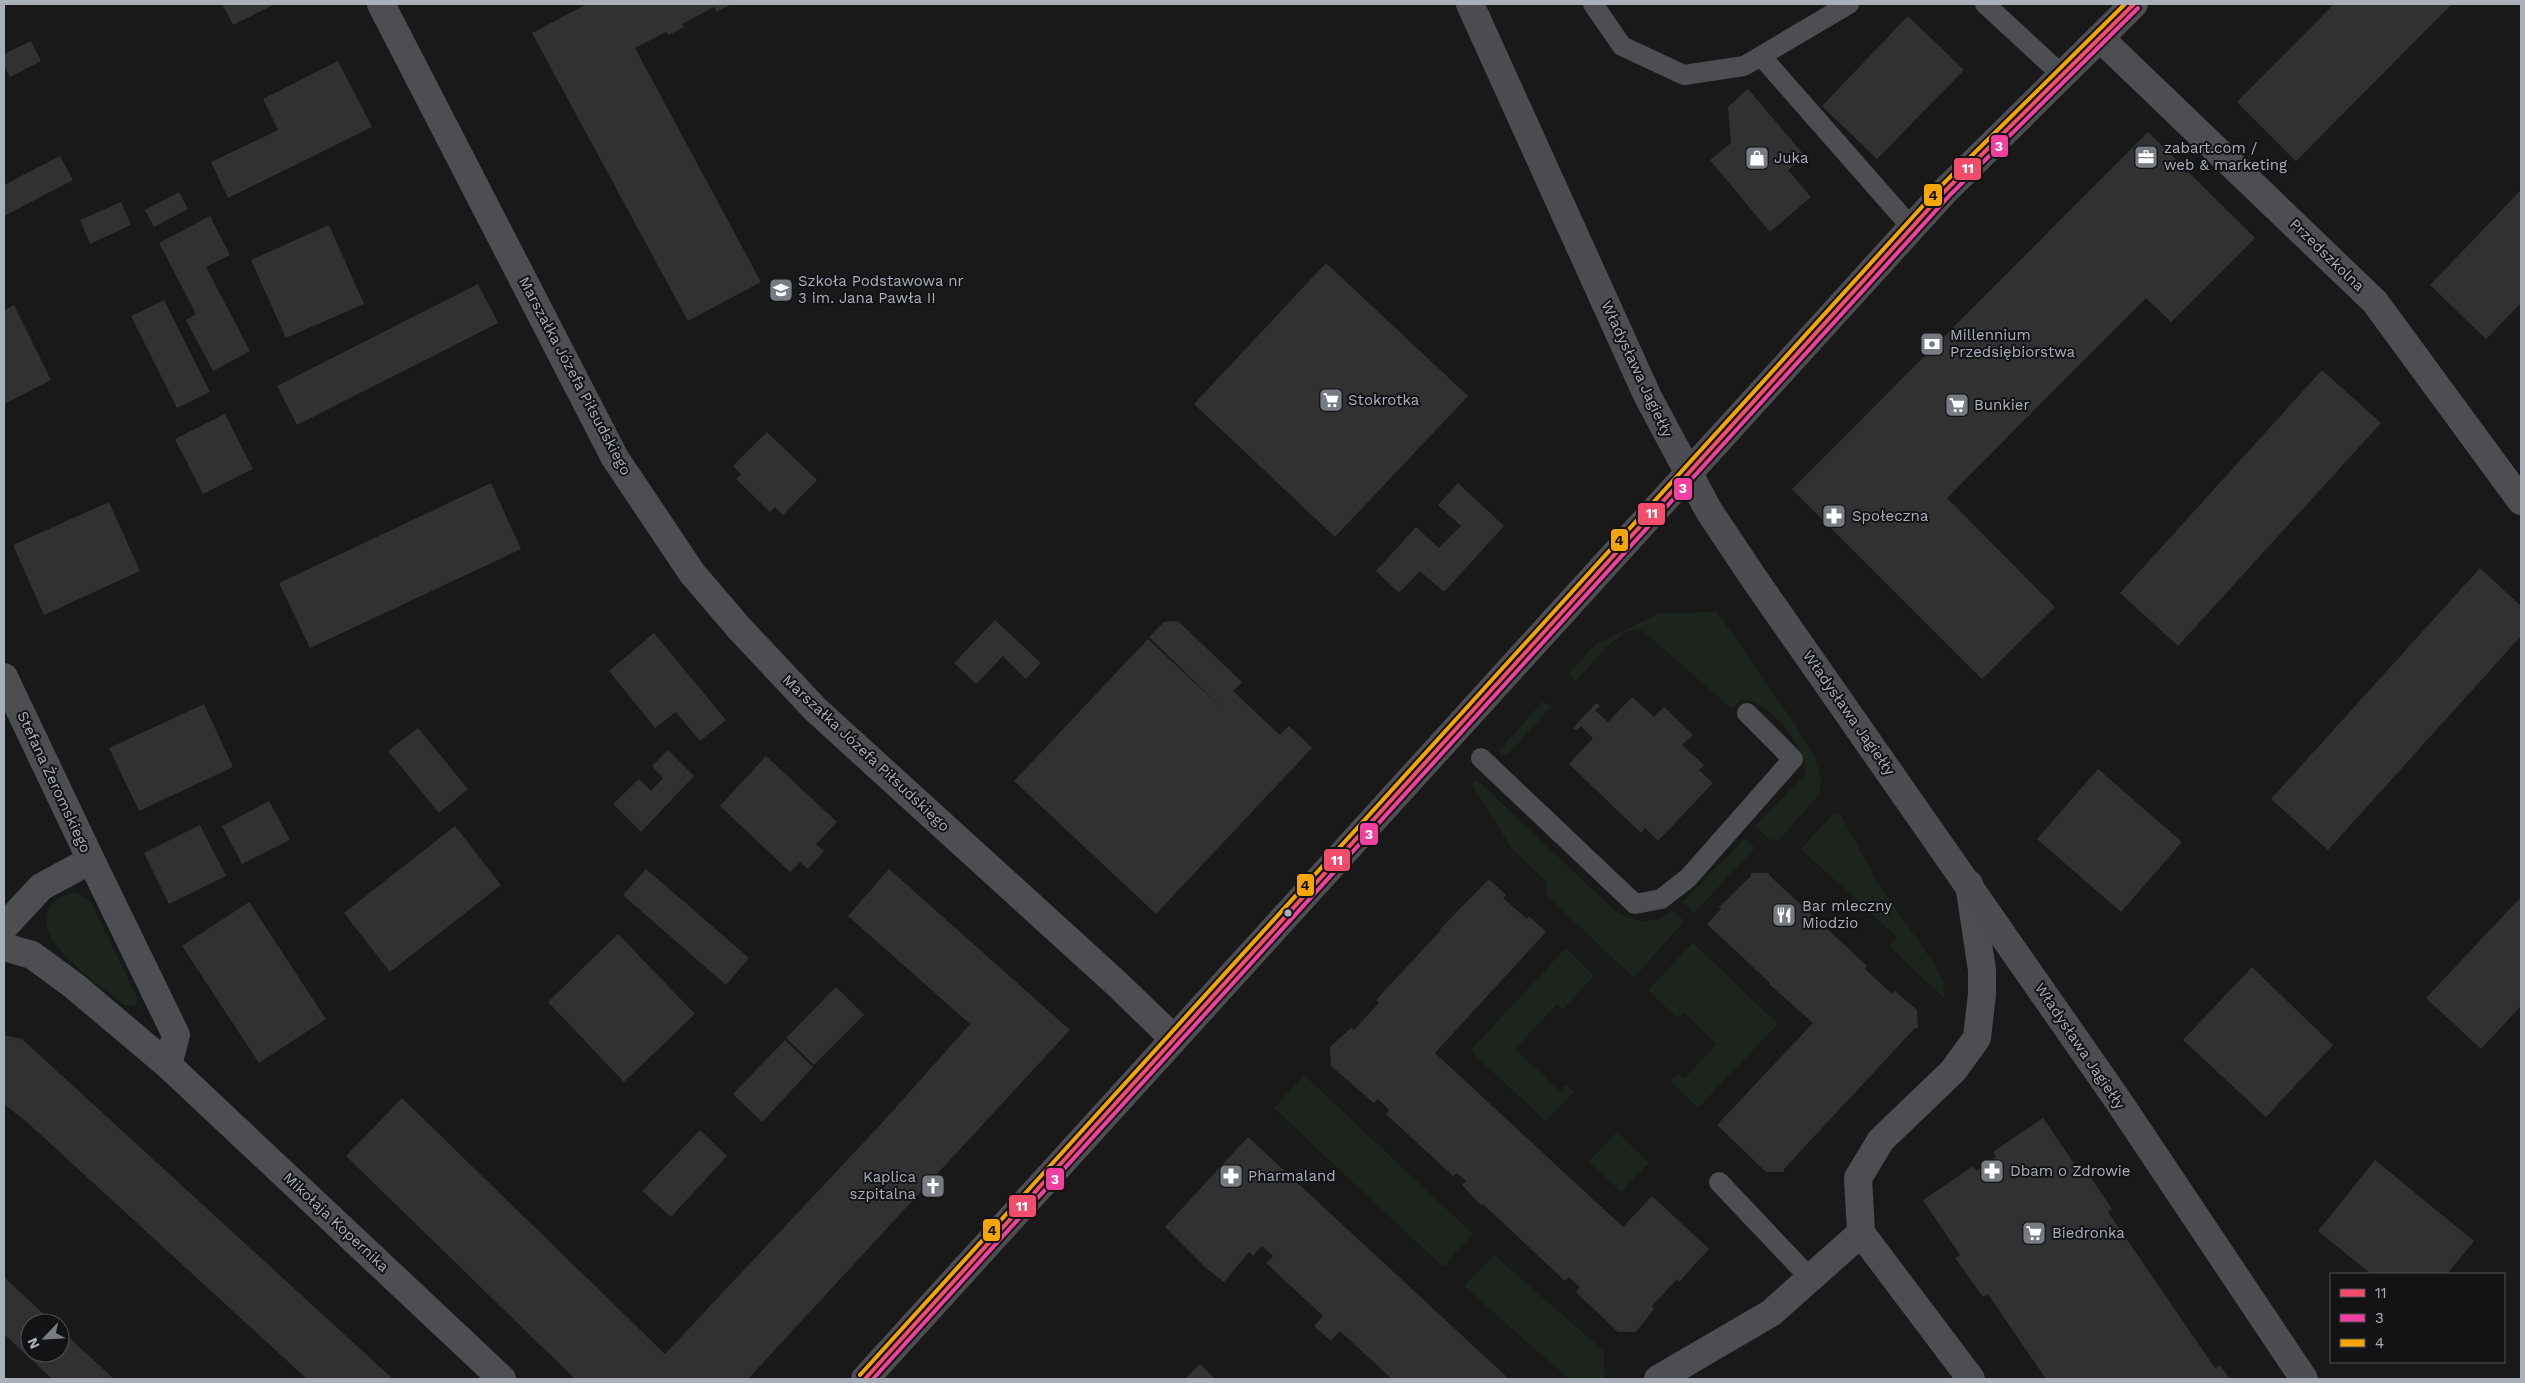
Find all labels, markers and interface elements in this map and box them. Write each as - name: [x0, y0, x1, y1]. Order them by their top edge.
- line badge: 3: [1990, 134, 2009, 158]
- text: 3: [1995, 138, 2003, 154]
- place label: zabart.com / web & marketing: [2164, 139, 2287, 174]
- office icon: zabart.com / web & marketing: [2133, 144, 2159, 170]
- shop icon: Juka: [1744, 145, 1770, 171]
- place label: Juka: [1774, 149, 1809, 167]
- line badge: 11: [1953, 157, 1982, 181]
- text: 11: [1962, 160, 1974, 176]
- line badge: 4: [1923, 183, 1943, 207]
- text: 4: [1928, 187, 1938, 203]
- street label: Przedszkolna: [2286, 215, 2368, 295]
- place label: Szkoła Podstawowa nr 3 im. Jana Pawła II: [798, 272, 964, 307]
- street label: Marszałka Józefa Piłsudskiego: [515, 274, 635, 478]
- school or university icon: Szkoła Podstawowa nr 3 im. Jana Pawła II: [768, 277, 794, 303]
- street label: Władysława Jagiełły: [1597, 298, 1677, 440]
- place label: Millennium Przedsiębiorstwa: [1950, 326, 2076, 361]
- bank icon: Millennium Przedsiębiorstwa: [1919, 331, 1945, 357]
- supermarket icon: Stokrotka: [1318, 387, 1344, 413]
- place label: Stokrotka: [1348, 391, 1420, 409]
- supermarket icon: Bunkier: [1944, 392, 1970, 418]
- place label: Bunkier: [1974, 396, 2030, 414]
- line badge: 3: [1673, 477, 1693, 501]
- text: 3: [1679, 480, 1687, 496]
- line badge: 11: [1637, 502, 1666, 526]
- pharmacy icon: Społeczna: [1821, 503, 1847, 529]
- text: 11: [1646, 505, 1658, 521]
- place label: Społeczna: [1852, 507, 1929, 525]
- line badge: 4: [1610, 528, 1629, 552]
- text: 4: [1614, 532, 1624, 548]
- street label: Władysława Jagiełły: [1799, 647, 1899, 779]
- street label: Marszałka Józefa Piłsudskiego: [779, 671, 953, 835]
- street label: Stefana Żeromskiego: [13, 708, 95, 856]
- line badge: 3: [1359, 822, 1379, 846]
- text: 3: [1365, 826, 1373, 842]
- line badge: 11: [1323, 848, 1351, 872]
- text: 11: [1331, 852, 1343, 868]
- line badge: 4: [1296, 873, 1315, 897]
- text: 4: [1300, 877, 1310, 893]
- place label: Bar mleczny Miodzio: [1802, 897, 1892, 932]
- restaurant icon: Bar mleczny Miodzio: [1771, 902, 1797, 928]
- unlabelled marker: [1283, 908, 1293, 918]
- street label: Władysława Jagiełły: [2031, 979, 2129, 1113]
- pharmacy icon: Dbam o Zdrowie: [1979, 1158, 2005, 1184]
- place label: Dbam o Zdrowie: [2010, 1162, 2130, 1180]
- pharmacy icon: Pharmaland: [1218, 1163, 1244, 1189]
- line badge: 3: [1045, 1167, 1065, 1191]
- place label: Pharmaland: [1248, 1167, 1336, 1185]
- street label: Mikołaja Kopernika: [279, 1168, 393, 1276]
- place label: Kaplica szpitalna: [850, 1168, 917, 1203]
- text: 3: [1051, 1171, 1059, 1187]
- church icon: Kaplica szpitalna: [920, 1173, 946, 1199]
- line badge: 11: [1008, 1194, 1037, 1218]
- text: 11: [1016, 1198, 1028, 1214]
- line badge: 4: [982, 1218, 1001, 1242]
- supermarket icon: Biedronka: [2021, 1220, 2047, 1246]
- text: 4: [987, 1222, 997, 1238]
- place label: Biedronka: [2052, 1224, 2125, 1242]
- legend: [2330, 1273, 2505, 1363]
- text: 11: [2375, 1284, 2387, 1302]
- text: 3: [2375, 1309, 2384, 1327]
- north arrow: [20, 1313, 70, 1363]
- text: 4: [2375, 1334, 2384, 1352]
- text: N: [24, 1335, 43, 1352]

